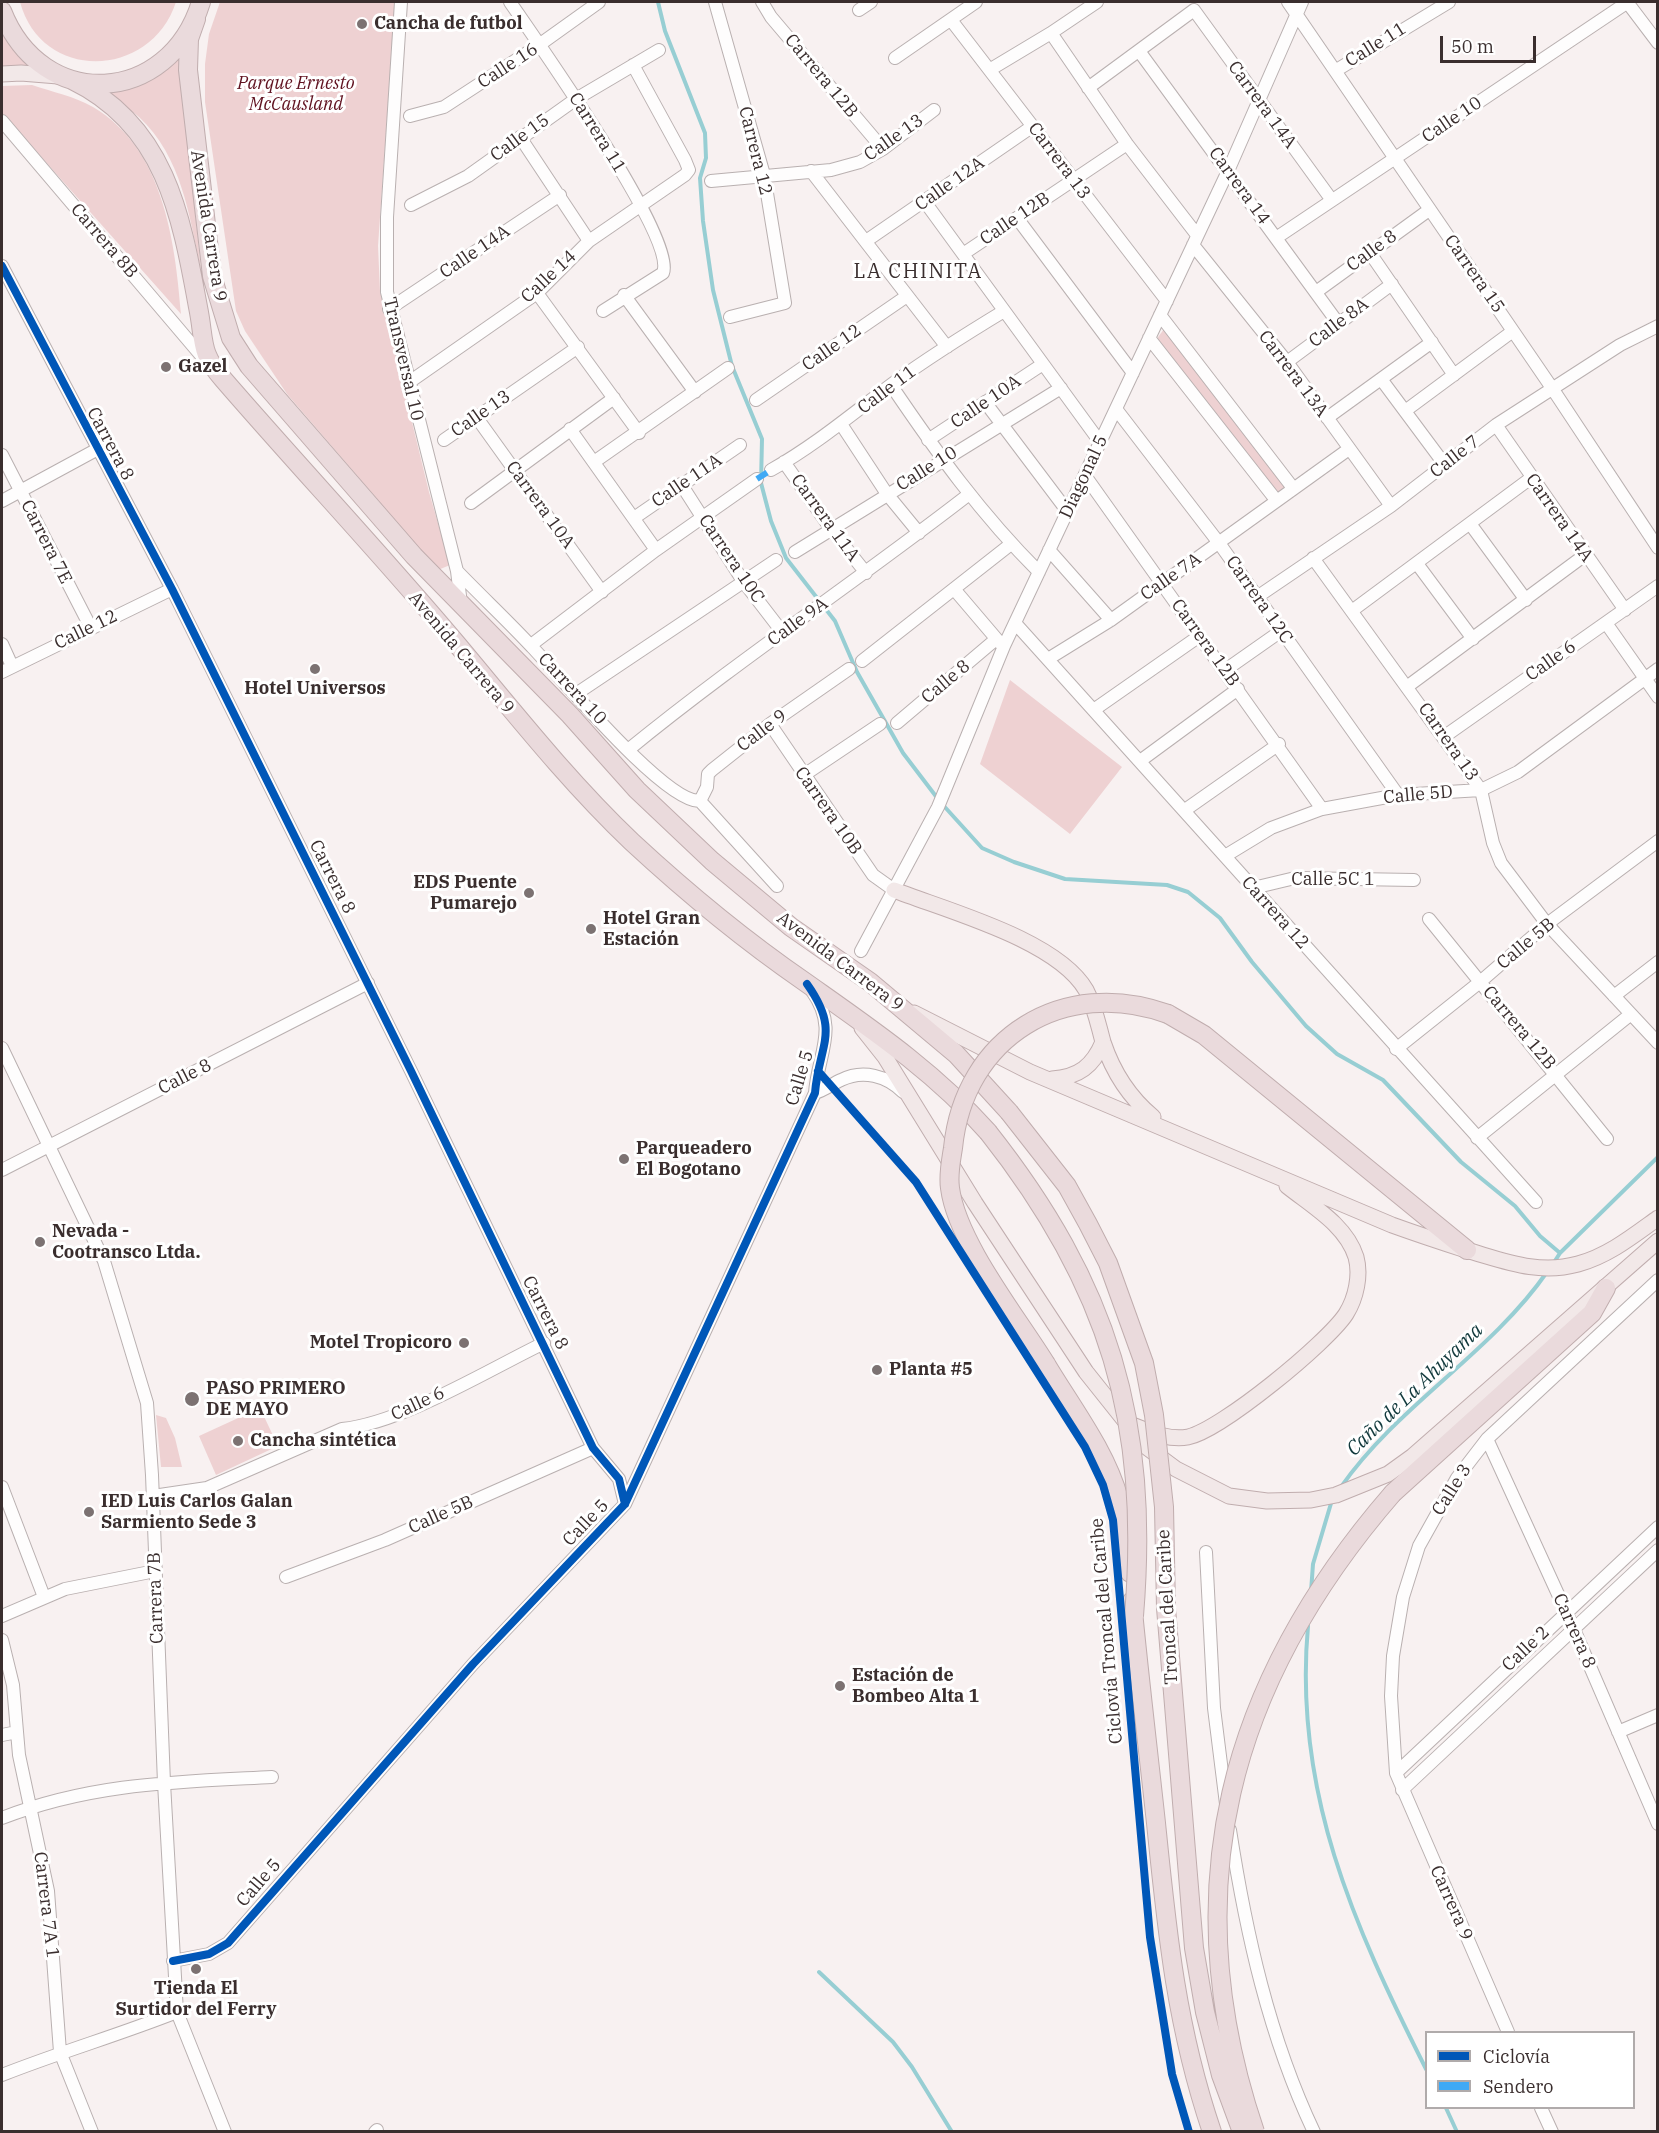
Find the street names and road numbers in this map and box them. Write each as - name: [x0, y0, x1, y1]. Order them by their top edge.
- street label: Calle 11: [1342, 18, 1410, 72]
- street label: Carrera 12B: [780, 30, 862, 122]
- street label: Calle 16: [474, 39, 542, 93]
- street label: Carrera 14A: [1223, 57, 1301, 153]
- street label: Carrera 11: [564, 89, 630, 177]
- street label: Calle 10: [1418, 92, 1486, 148]
- street label: Carrera 12: [734, 104, 776, 198]
- street label: Calle 15: [486, 109, 554, 167]
- street label: Calle 13: [860, 110, 928, 166]
- street label: Carrera 13: [1023, 118, 1095, 204]
- street label: Carrera 14: [1204, 143, 1274, 229]
- street label: Avenida Carrera 9: [185, 149, 231, 303]
- street label: Calle 12A: [911, 152, 989, 216]
- street label: Calle 12B: [976, 188, 1054, 250]
- street label: Carrera 8B: [66, 199, 142, 283]
- street label: Calle 14A: [436, 221, 514, 283]
- street label: Calle 8: [1343, 226, 1401, 276]
- street label: Carrera 15: [1439, 231, 1509, 317]
- street label: Calle 14: [517, 246, 581, 308]
- street label: Calle 8A: [1305, 294, 1373, 352]
- street label: Transversal 10: [378, 295, 428, 423]
- street label: Calle 12: [798, 320, 866, 376]
- street label: Carrera 13A: [1253, 326, 1333, 422]
- street label: Calle 11: [854, 361, 920, 419]
- street label: Calle 10A: [947, 371, 1025, 433]
- street label: Calle 13: [447, 386, 515, 442]
- street label: Carrera 8: [82, 404, 138, 484]
- street label: Calle 7: [1426, 431, 1484, 483]
- street label: Diagonal 5: [1055, 432, 1113, 522]
- street label: Calle 10: [893, 442, 961, 496]
- street label: Calle 11A: [648, 450, 726, 512]
- street label: Carrera 10A: [501, 457, 579, 553]
- street label: Carrera 11A: [786, 470, 864, 566]
- street label: Carrera 14A: [1521, 470, 1597, 566]
- street label: Carrera 7E: [16, 496, 76, 588]
- street label: Carrera 10C: [693, 511, 769, 607]
- street label: Calle 7A: [1137, 548, 1205, 606]
- street label: Carrera 12C: [1221, 552, 1297, 648]
- street label: Avenida Carrera 9: [404, 588, 518, 718]
- street label: Calle 9A: [764, 593, 832, 651]
- street label: Carrera 12B: [1166, 595, 1244, 691]
- street label: Calle 12: [51, 605, 121, 655]
- street label: Calle 6: [1522, 636, 1580, 686]
- street label: Carrera 10: [533, 649, 611, 729]
- street label: Calle 8: [917, 655, 975, 709]
- street label: Carrera 13: [1413, 699, 1483, 785]
- street label: Calle 9: [733, 705, 791, 757]
- street label: Carrera 10B: [790, 763, 866, 859]
- street label: Calle 5D: [1382, 781, 1454, 809]
- street label: Carrera 8: [304, 837, 360, 917]
- street label: Calle 5C 1: [1291, 869, 1375, 891]
- street label: Carrera 12: [1237, 872, 1313, 954]
- street label: Avenida Carrera 9: [772, 907, 908, 1017]
- street label: Calle 5B: [1493, 914, 1559, 974]
- street label: Carrera 12B: [1478, 982, 1560, 1074]
- street label: Calle 5: [781, 1048, 819, 1108]
- street label: Calle 8: [155, 1054, 215, 1100]
- street label: Carrera 8: [517, 1273, 573, 1353]
- street label: Calle 6: [388, 1382, 448, 1426]
- street label: Calle 3: [1428, 1460, 1476, 1520]
- street label: Calle 5B: [405, 1491, 477, 1539]
- street label: Calle 5: [559, 1495, 613, 1551]
- street label: Ciclovía Troncal del Caribe: [1086, 1517, 1128, 1745]
- street label: Troncal del Caribe: [1153, 1529, 1183, 1685]
- street label: Carrera 7B: [144, 1552, 168, 1644]
- street label: Carrera 8: [1548, 1590, 1600, 1672]
- street label: Calle 2: [1498, 1622, 1554, 1676]
- street label: Carrera 7A 1: [29, 1851, 63, 1959]
- street label: Calle 5: [232, 1854, 286, 1912]
- street label: Carrera 9: [1425, 1862, 1477, 1944]

